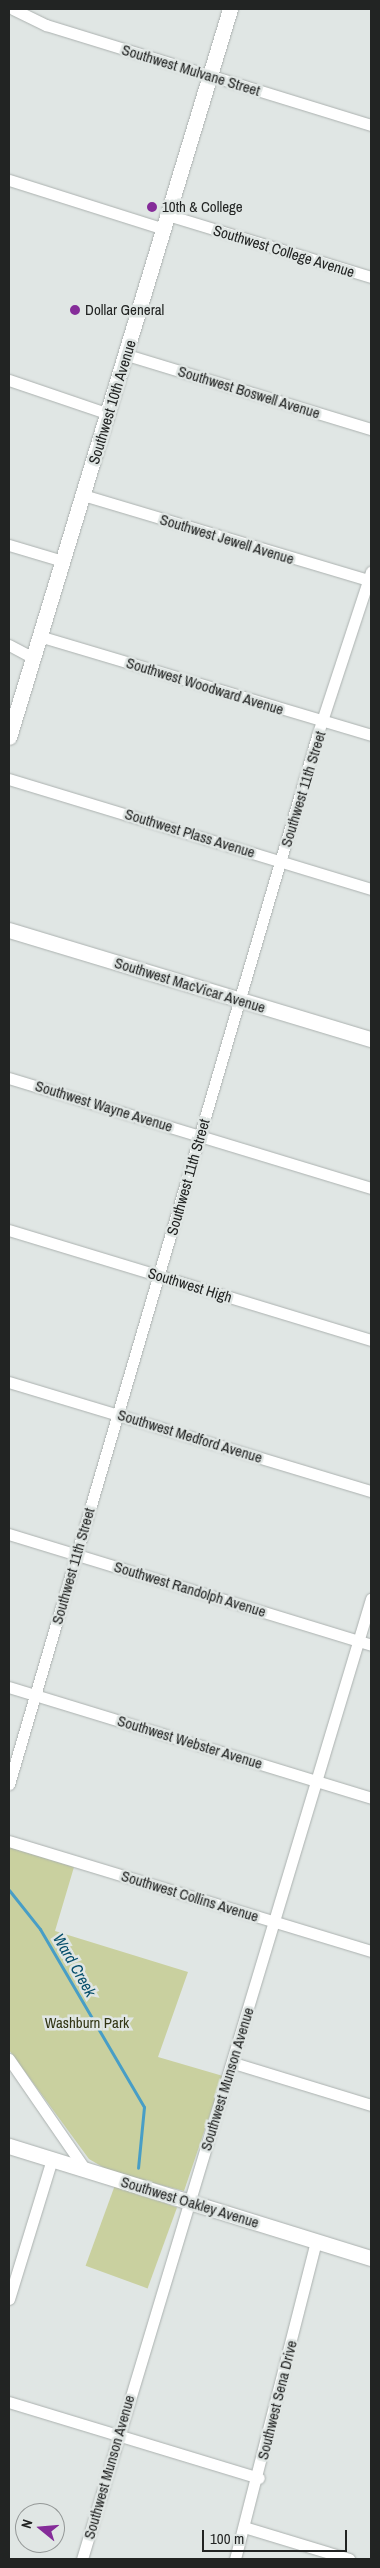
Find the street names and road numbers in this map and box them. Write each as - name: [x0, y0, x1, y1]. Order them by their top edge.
- street label: Southwest Mulvane Street: [120, 40, 262, 100]
- street label: Southwest College Avenue: [211, 221, 357, 281]
- street label: Southwest 10th Avenue: [84, 337, 140, 467]
- street label: Southwest Boswell Avenue: [176, 362, 322, 422]
- street label: Southwest Jewell Avenue: [157, 510, 297, 568]
- street label: Southwest Woodward Avenue: [124, 653, 286, 719]
- street label: Southwest 11th Street: [277, 729, 329, 849]
- street label: Southwest Plass Avenue: [122, 805, 258, 861]
- street label: Southwest MacVicar Avenue: [112, 953, 268, 1017]
- street label: Southwest Wayne Avenue: [33, 1076, 175, 1136]
- street label: Southwest 11th Street: [163, 1117, 213, 1237]
- street label: Southwest High: [146, 1264, 234, 1306]
- street label: Southwest Medford Avenue: [115, 1405, 265, 1467]
- street label: Southwest 11th Street: [48, 1506, 98, 1626]
- street label: Southwest Randolph Avenue: [112, 1557, 268, 1621]
- street label: Southwest Webster Avenue: [115, 1711, 265, 1773]
- street label: Southwest Collins Avenue: [119, 1866, 261, 1926]
- street label: Southwest Munson Avenue: [197, 2005, 257, 2153]
- street label: Southwest Oakley Avenue: [118, 2172, 262, 2232]
- street label: Southwest Sena Drive: [253, 2338, 301, 2462]
- street label: Southwest Munson Avenue: [80, 2393, 138, 2541]

